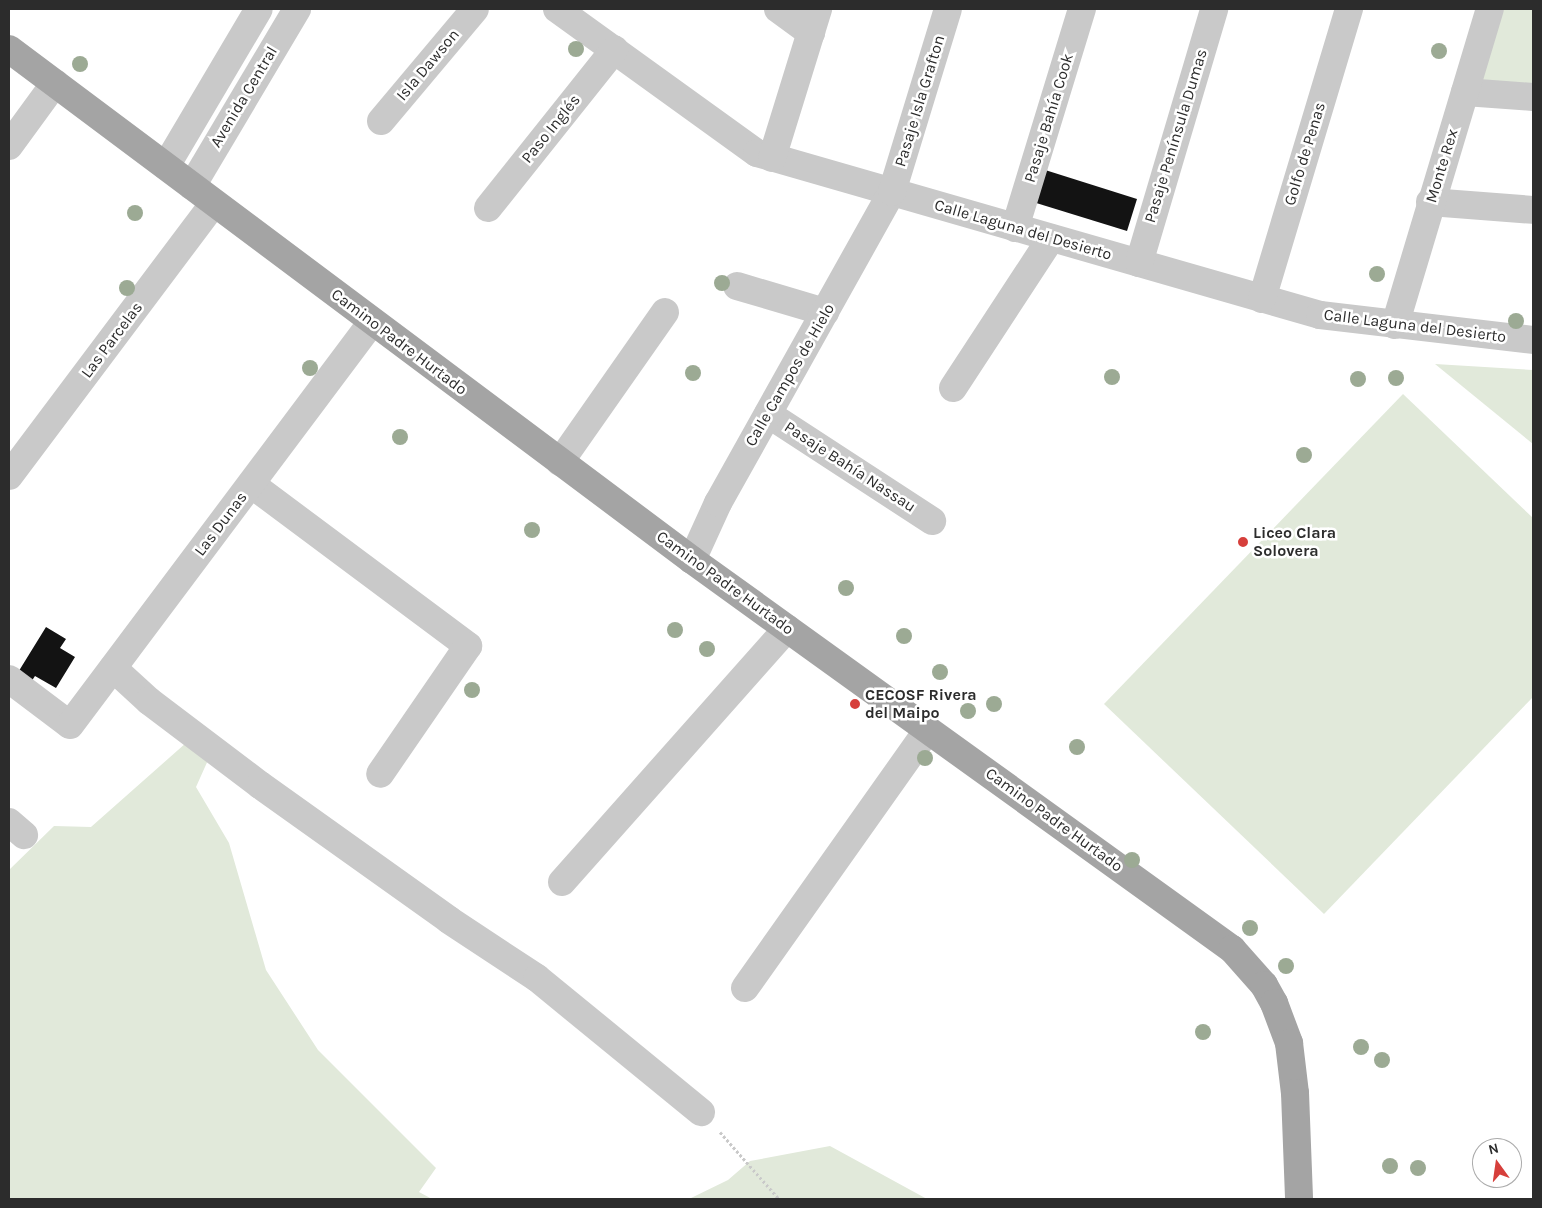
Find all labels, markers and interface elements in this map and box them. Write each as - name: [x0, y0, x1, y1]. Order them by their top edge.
- street label: Isla Dawson: [392, 25, 464, 105]
- street label: Pasaje Isla Grafton: [891, 33, 949, 169]
- street label: Avenida Central: [206, 43, 282, 151]
- street label: Pasaje Península Dumas: [1140, 47, 1212, 225]
- street label: Pasaje Bahía Cook: [1020, 51, 1078, 185]
- street label: Paso Inglés: [517, 91, 585, 167]
- street label: Golfo de Penas: [1280, 100, 1330, 208]
- street label: Monte Rex: [1422, 127, 1462, 205]
- street label: Calle Laguna del Desierto: [932, 195, 1114, 265]
- street label: Camino Padre Hurtado: [327, 285, 471, 399]
- street label: Las Parcelas: [77, 298, 147, 382]
- street label: Calle Campos de Hielo: [741, 300, 839, 450]
- street label: Calle Laguna del Desierto: [1323, 305, 1507, 347]
- street label: Pasaje Bahía Nassau: [781, 417, 919, 517]
- street label: Las Dunas: [191, 488, 251, 560]
- place label: Liceo Clara Solovera: [1253, 523, 1336, 561]
- street label: Camino Padre Hurtado: [653, 527, 797, 639]
- marker: Liceo Clara Solovera: [1237, 536, 1249, 548]
- place label: CECOSF Rivera del Maipo: [865, 685, 977, 723]
- marker: CECOSF Rivera del Maipo: [849, 698, 861, 710]
- street label: Camino Padre Hurtado: [982, 764, 1126, 876]
- north arrow: [1472, 1138, 1522, 1188]
- text: N: [1487, 1139, 1500, 1158]

